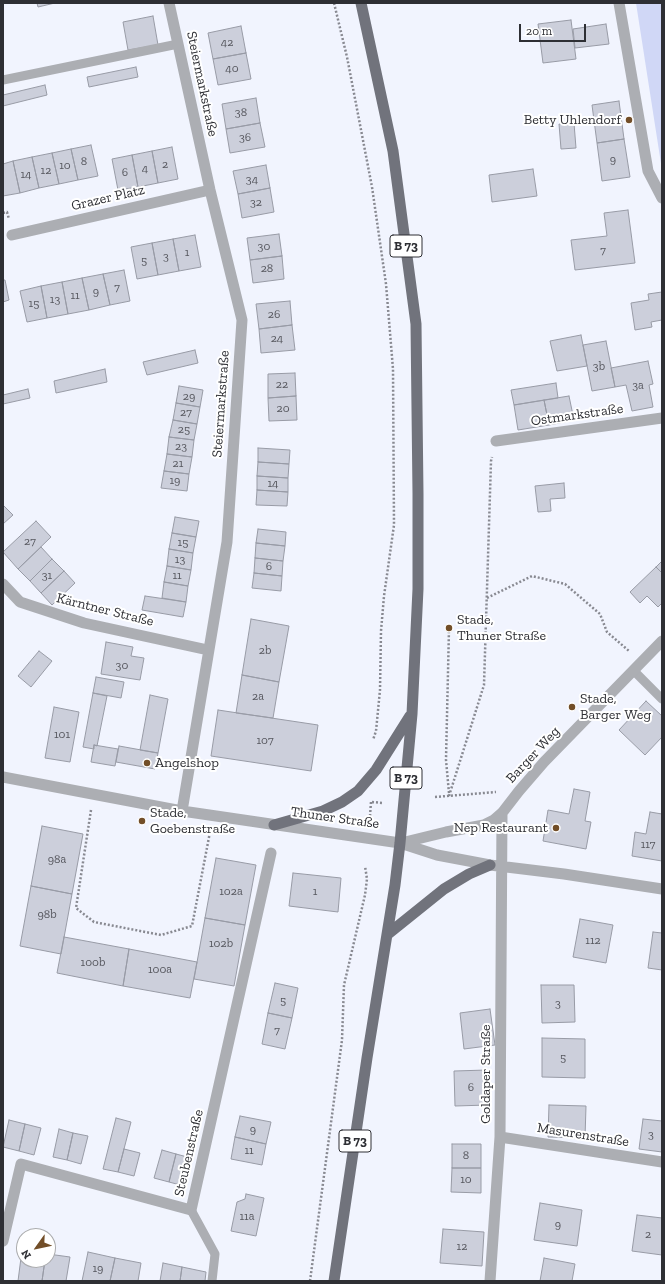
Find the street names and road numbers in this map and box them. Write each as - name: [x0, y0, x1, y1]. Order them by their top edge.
- street label: Steiermarkstraße: [183, 30, 221, 138]
- street label: Grazer Platz: [70, 181, 146, 215]
- road number: B 73: [390, 235, 422, 257]
- street label: Steiermarkstraße: [209, 350, 233, 458]
- street label: Ostmarkstraße: [530, 400, 624, 430]
- street label: Kärntner Straße: [55, 590, 155, 630]
- street label: Barger Weg: [503, 723, 563, 787]
- road number: B 73: [390, 767, 422, 789]
- street label: Thuner Straße: [290, 803, 380, 833]
- street label: Goldaper Straße: [478, 1024, 494, 1124]
- street label: Steubenstraße: [171, 1108, 207, 1198]
- street label: Masurenstraße: [536, 1119, 630, 1151]
- road number: B 73: [339, 1130, 371, 1152]

